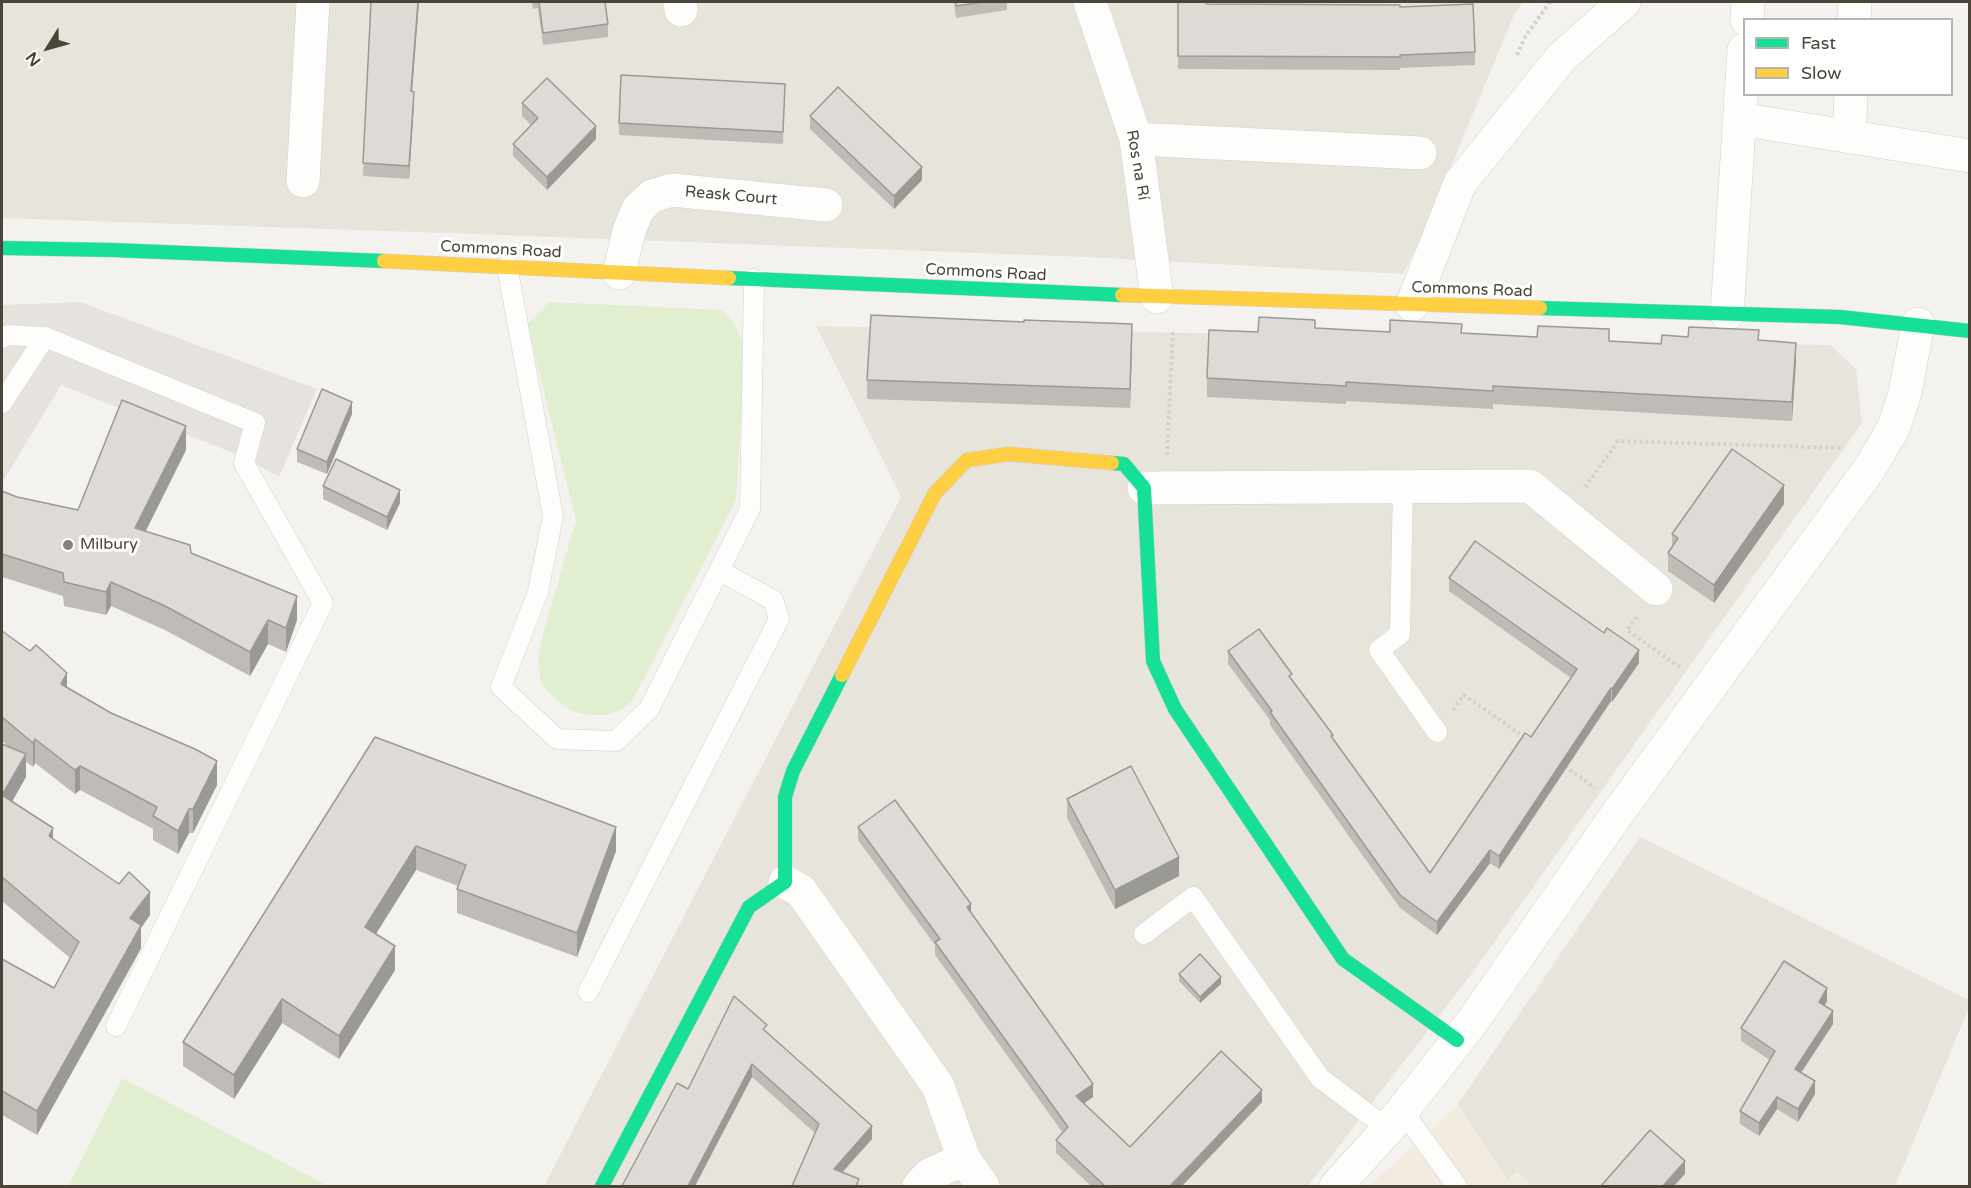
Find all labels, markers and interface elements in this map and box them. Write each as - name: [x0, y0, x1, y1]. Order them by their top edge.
- north arrow: [18, 18, 78, 78]
- legend: [1743, 18, 1953, 96]
- text: Fast: [1801, 32, 1836, 54]
- text: N: [22, 48, 45, 70]
- text: Slow: [1801, 62, 1842, 84]
- street label: Ros na Rí: [1121, 128, 1153, 202]
- street label: Reask Court: [684, 182, 778, 210]
- street label: Commons Road: [440, 237, 562, 263]
- street label: Commons Road: [925, 260, 1047, 286]
- street label: Commons Road: [1411, 278, 1533, 302]
- place label: Milbury: [80, 535, 138, 555]
- marker: Milbury: [61, 538, 75, 552]

